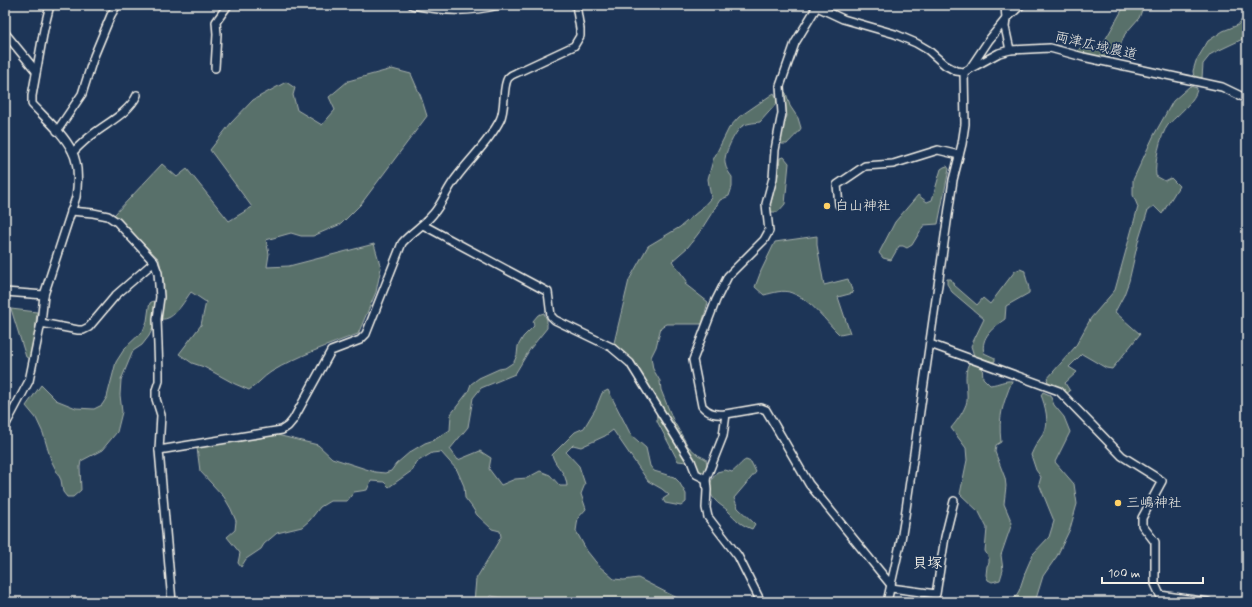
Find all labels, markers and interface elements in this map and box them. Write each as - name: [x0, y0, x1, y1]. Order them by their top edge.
- street label: 両津広域農道: [1053, 28, 1139, 64]
- place label: 白山神社: [835, 197, 891, 215]
- marker: 白山神社: [822, 201, 832, 211]
- place label: 三嶋神社: [1126, 494, 1182, 512]
- marker: 三嶋神社: [1113, 498, 1123, 508]
- district label: 貝塚: [912, 554, 942, 574]
- scale bar: [1102, 559, 1203, 585]
- text: 100 m: [1108, 566, 1140, 582]

